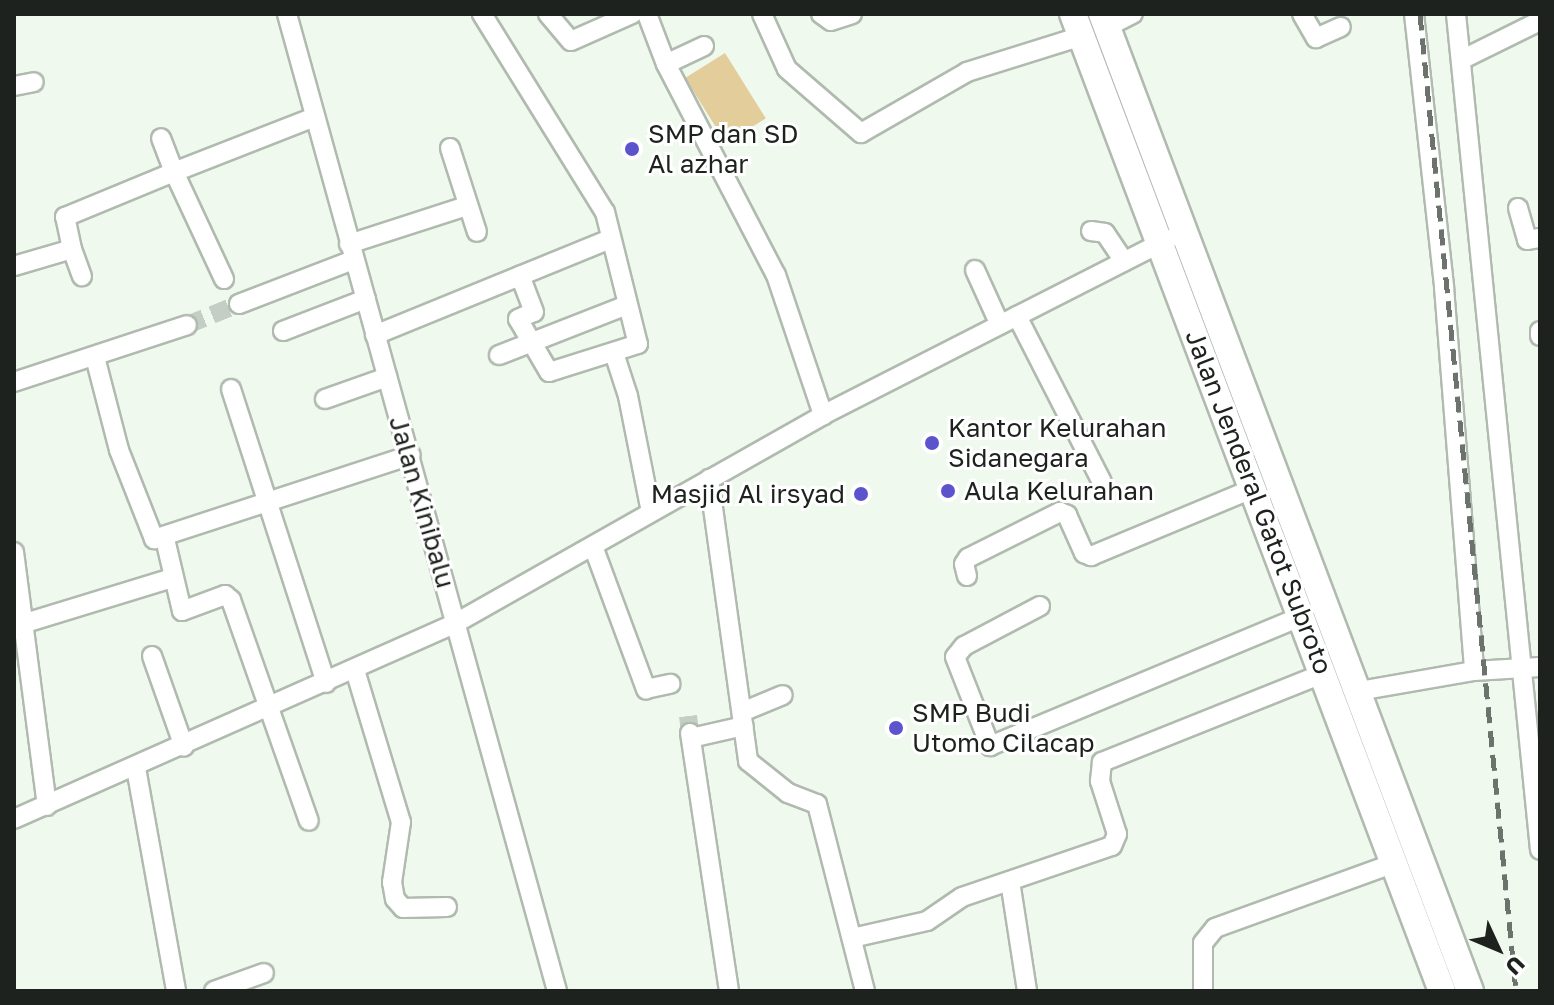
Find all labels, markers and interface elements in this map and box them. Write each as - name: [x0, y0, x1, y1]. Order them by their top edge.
- place label: SMP dan SD Al azhar: [648, 118, 799, 180]
- marker: SMP dan SD Al azhar: [623, 140, 641, 158]
- street label: Jalan Jenderal Gatot Subroto: [1179, 326, 1339, 678]
- place label: Kantor Kelurahan Sidanegara: [948, 412, 1167, 474]
- street label: Jalan Kinibalu: [383, 413, 461, 591]
- marker: Kantor Kelurahan Sidanegara: [923, 434, 941, 452]
- place label: Aula Kelurahan: [964, 475, 1154, 507]
- place label: Masjid Al irsyad: [651, 478, 845, 510]
- marker: Aula Kelurahan: [939, 482, 957, 500]
- marker: Masjid Al irsyad: [852, 485, 870, 503]
- place label: SMP Budi Utomo Cilacap: [912, 697, 1095, 758]
- marker: SMP Budi Utomo Cilacap: [887, 719, 905, 737]
- north arrow: [1458, 909, 1538, 989]
- text: U: [1500, 951, 1531, 981]

